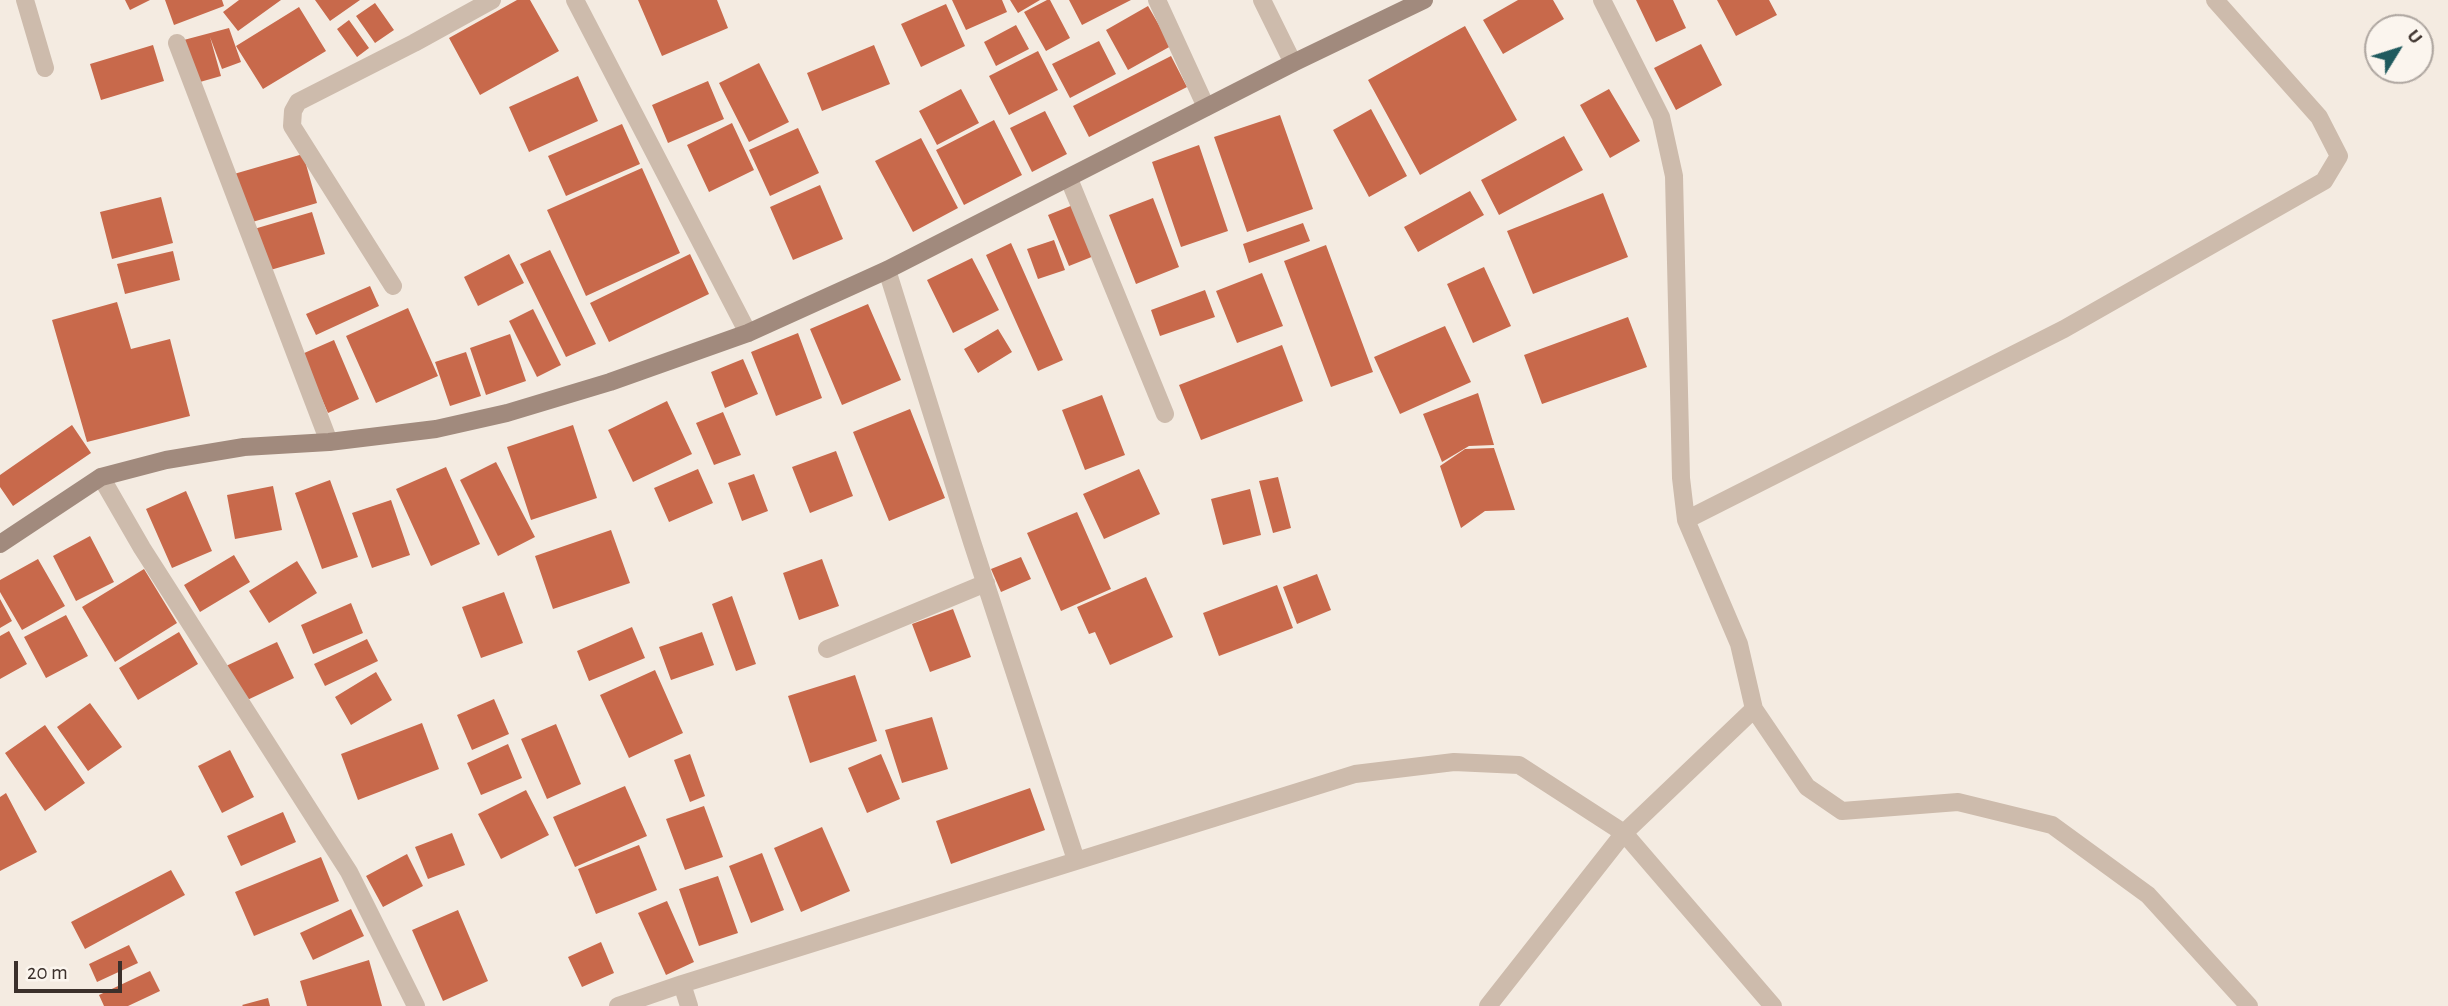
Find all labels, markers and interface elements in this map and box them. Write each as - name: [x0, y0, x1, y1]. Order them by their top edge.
- north arrow: [2364, 14, 2434, 84]
- text: U: [2403, 26, 2426, 48]
- scale bar: [18, 946, 126, 990]
- text: 20 m: [27, 962, 68, 983]

